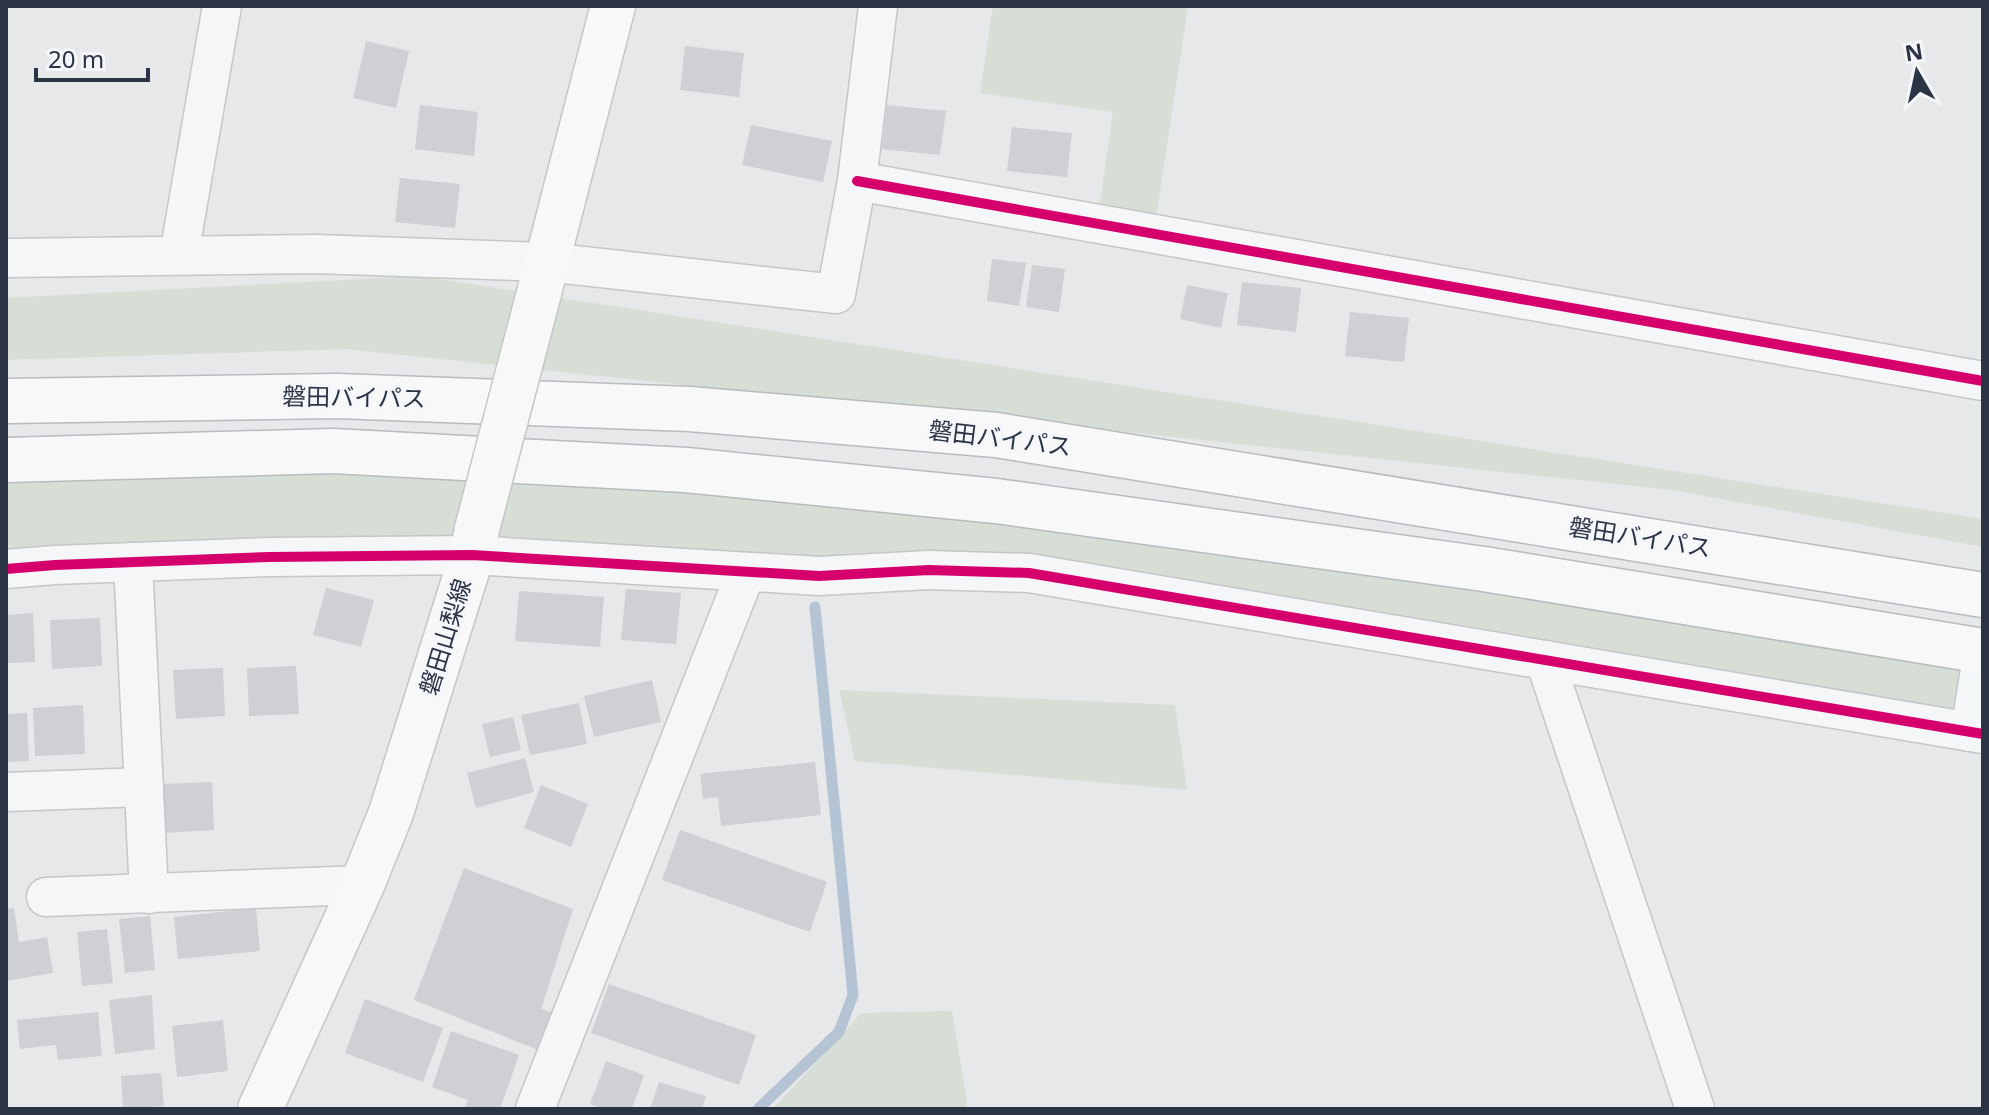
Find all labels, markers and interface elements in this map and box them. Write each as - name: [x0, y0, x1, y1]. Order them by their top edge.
- scale bar: [36, 32, 148, 82]
- north arrow: [1877, 32, 1957, 112]
- text: N: [1903, 35, 1925, 67]
- text: 20 m: [48, 42, 104, 75]
- street label: 磐田バイパス: [282, 379, 426, 414]
- street label: 磐田バイパス: [927, 412, 1073, 463]
- street label: 磐田バイパス: [1567, 509, 1714, 564]
- street label: 磐田山梨線: [411, 574, 478, 699]

